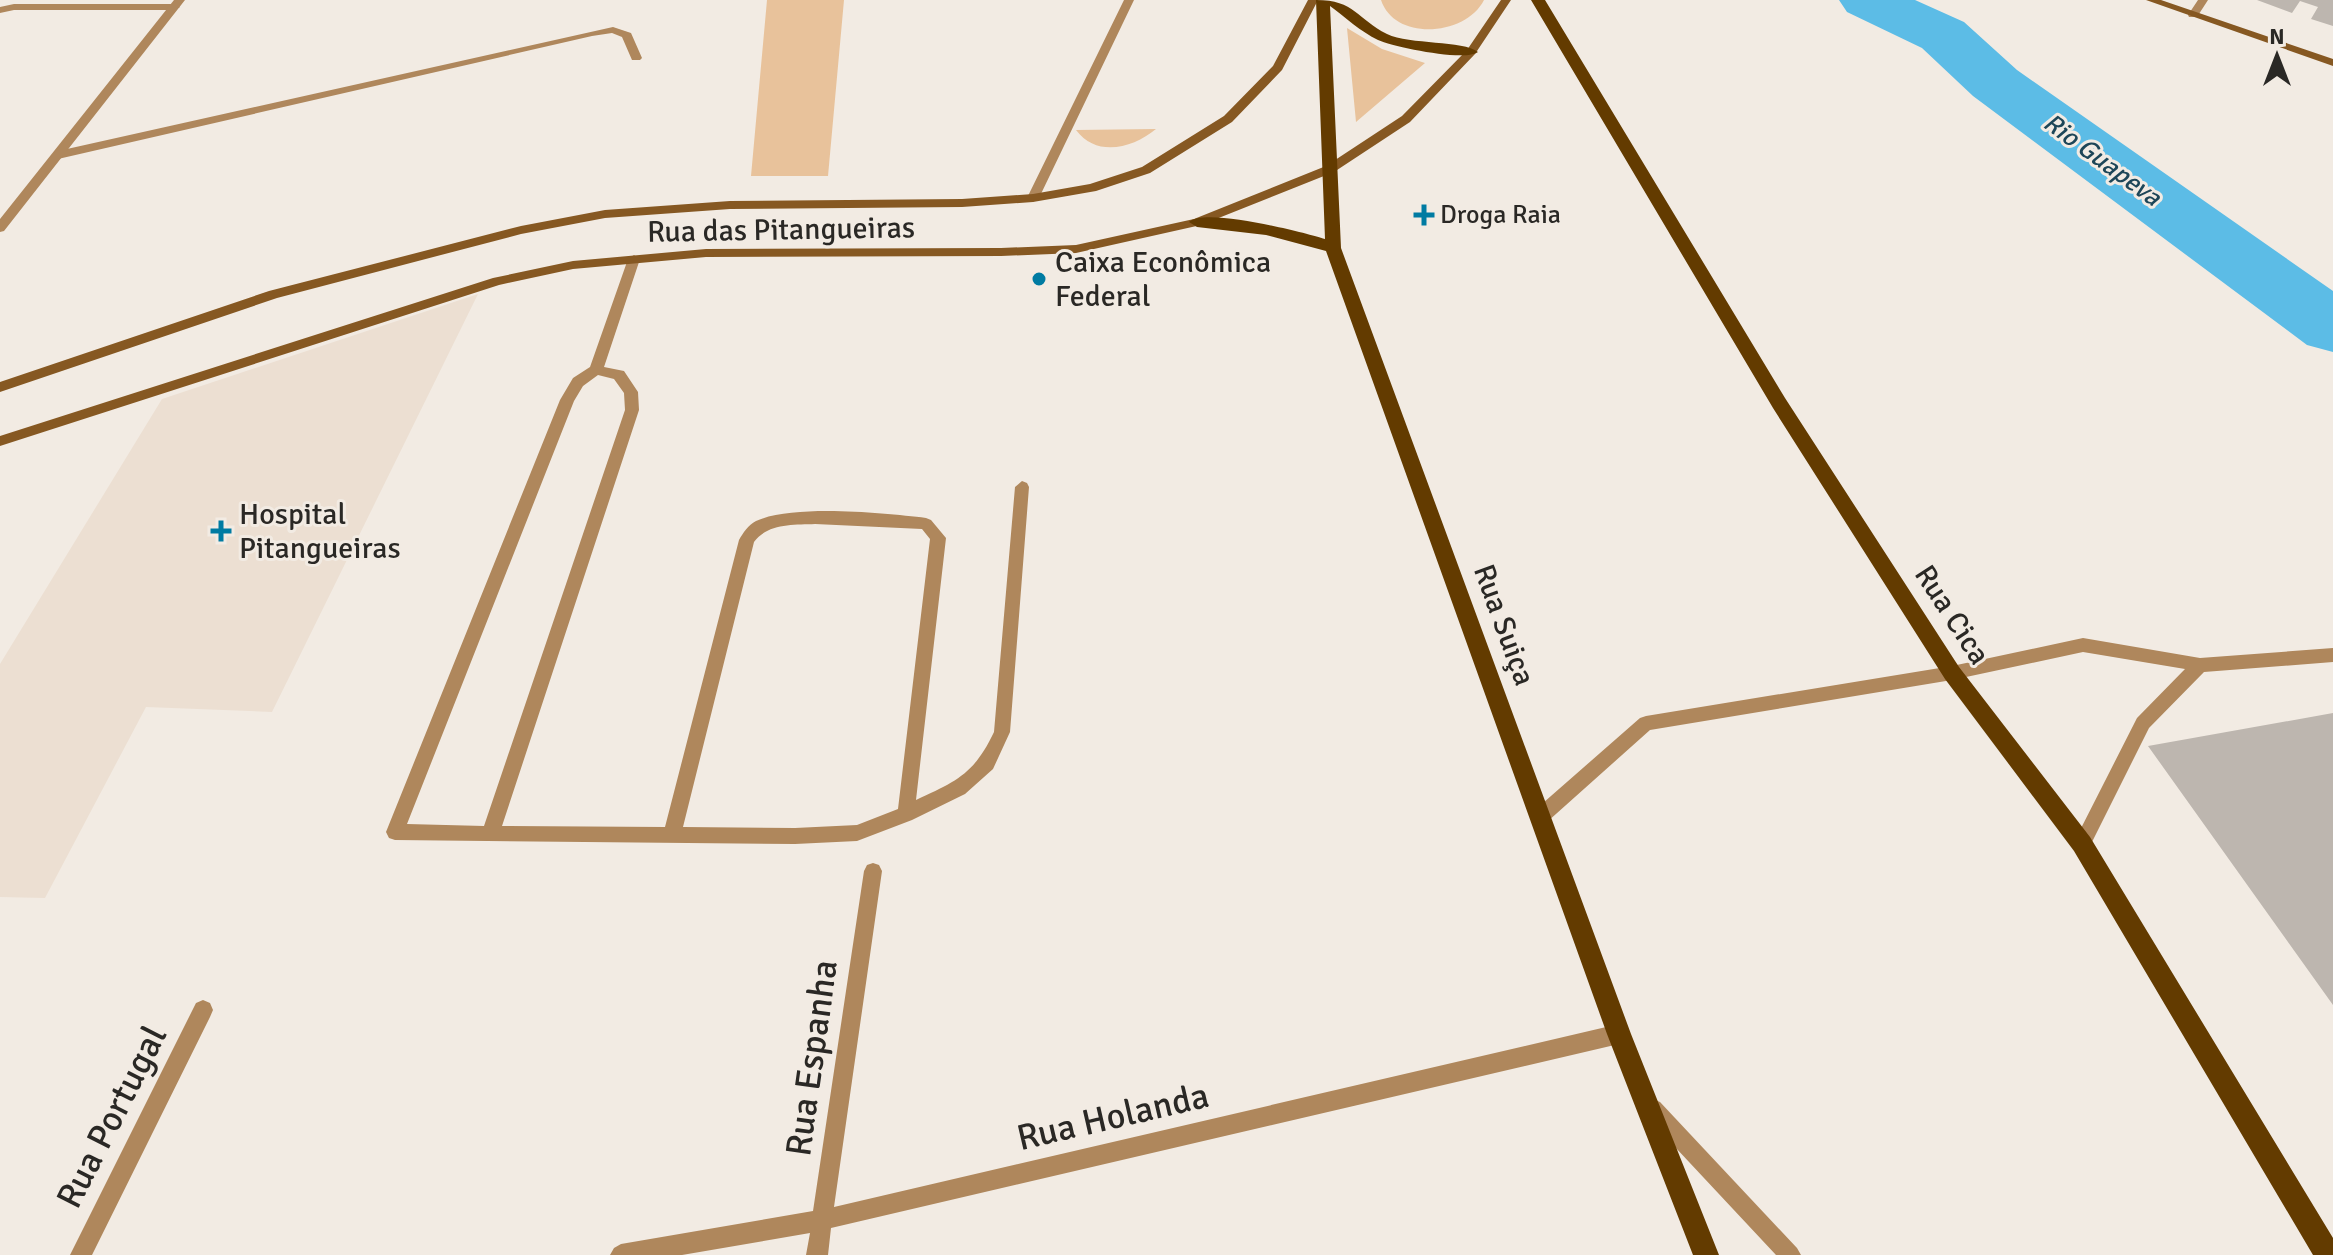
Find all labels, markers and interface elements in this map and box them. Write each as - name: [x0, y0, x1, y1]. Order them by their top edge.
- north arrow: [2237, 16, 2317, 96]
- text: N: [2269, 23, 2285, 50]
- water label: Rio Guapeva: [2037, 107, 2168, 214]
- place label: Droga Raia: [1440, 199, 1561, 231]
- marker: Droga Raia: [1415, 206, 1433, 224]
- street label: Rua das Pitangueiras: [647, 209, 915, 251]
- place label: Caixa Econômica Federal: [1055, 244, 1271, 315]
- marker: Caixa Econômica Federal: [1030, 270, 1048, 288]
- place label: Hospital Pitangueiras: [239, 496, 401, 567]
- marker: Hospital Pitangueiras: [210, 520, 232, 542]
- street label: Rua Cica: [1906, 558, 1998, 672]
- street label: Rua Suiça: [1465, 559, 1543, 691]
- street label: Rua Espanha: [776, 957, 848, 1159]
- street label: Rua Portugal: [47, 1018, 177, 1216]
- street label: Rua Holanda: [1013, 1073, 1213, 1161]

